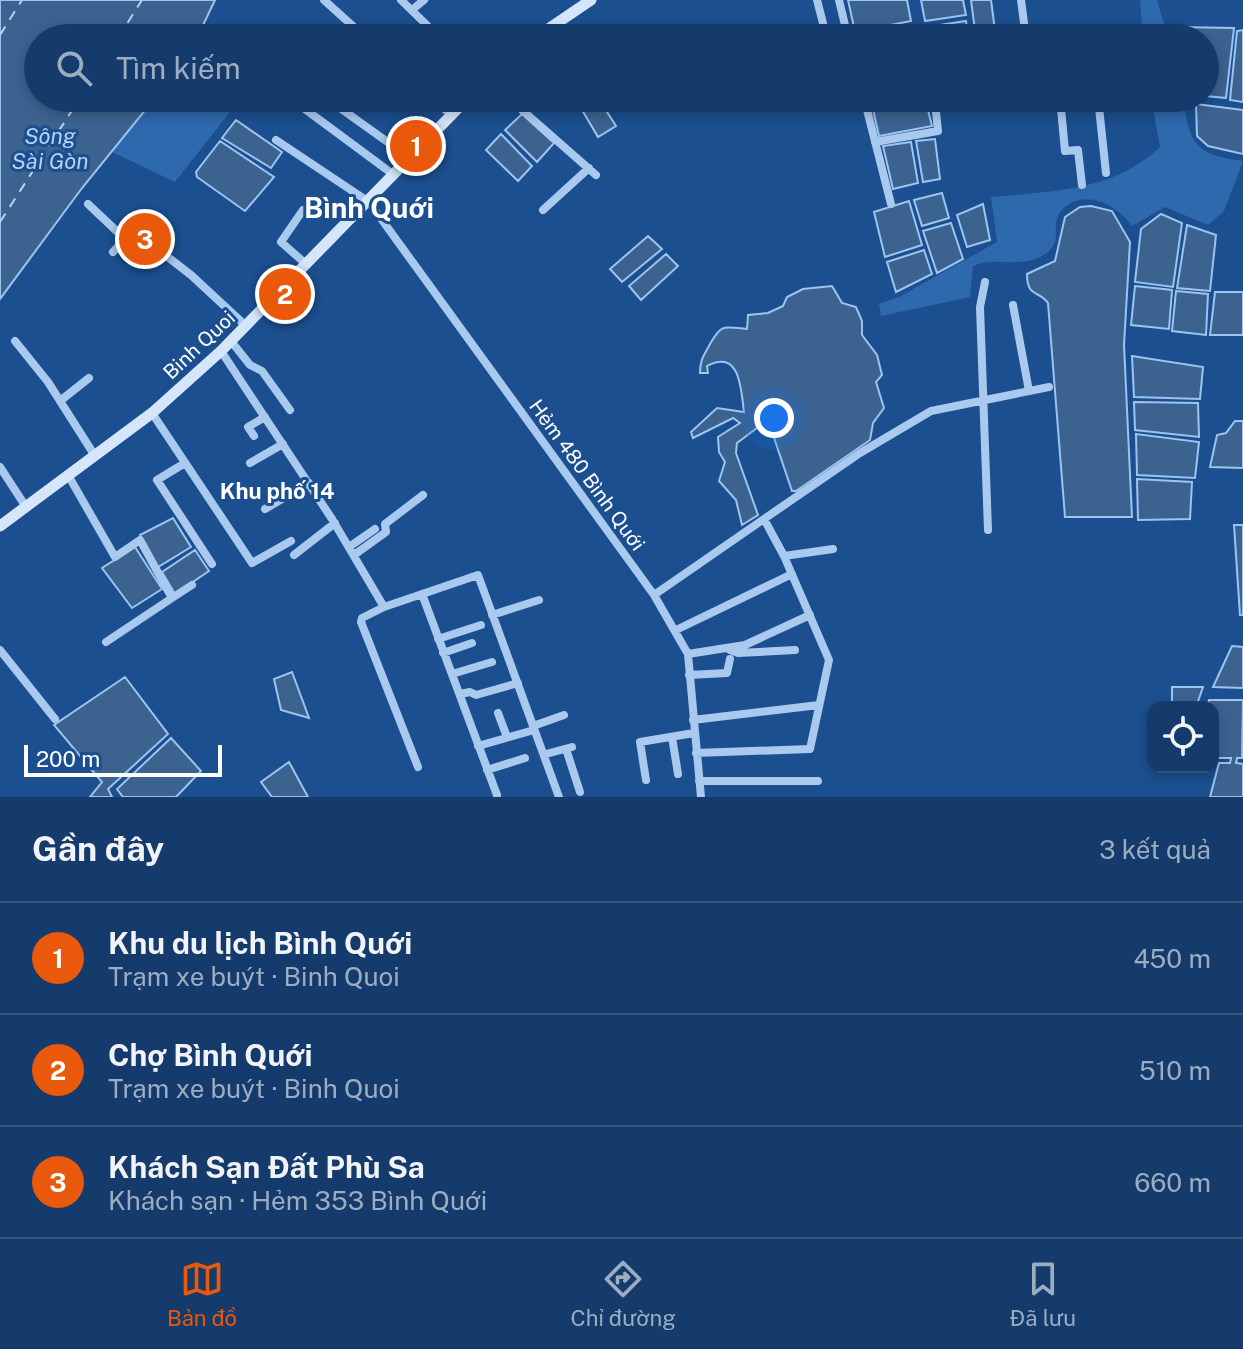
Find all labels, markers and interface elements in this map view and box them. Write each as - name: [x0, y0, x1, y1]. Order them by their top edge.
- search box: [24, 24, 1219, 112]
- icon: search: [52, 46, 96, 90]
- text: Tìm kiếm: [116, 50, 241, 86]
- pin: 1: [390, 116, 442, 176]
- water label: Sông Sài Gòn: [12, 123, 88, 174]
- district label: Bình Quới: [304, 191, 434, 224]
- pin: 3: [119, 209, 171, 269]
- pin: 2: [259, 264, 311, 324]
- street label: Binh Quoi: [158, 306, 240, 384]
- street label: Hẻm 480 Bình Quới: [524, 395, 650, 555]
- your location: [754, 398, 794, 438]
- district label: Khu phố 14: [220, 478, 334, 504]
- map controls: [1147, 701, 1219, 773]
- button: locate: [1147, 701, 1219, 773]
- scale bar: [24, 741, 222, 777]
- text: 200 m: [36, 746, 100, 772]
- text: Gần đây: [32, 829, 164, 869]
- text: 3 kết quả: [1099, 834, 1211, 865]
- text: Khu du lịch Bình Quới: [108, 925, 412, 961]
- text: 1: [52, 943, 64, 974]
- text: 450 m: [1134, 943, 1211, 974]
- text: Trạm xe buýt · Binh Quoi: [108, 961, 400, 992]
- text: Chợ Bình Quới: [108, 1037, 313, 1073]
- text: 2: [50, 1055, 66, 1086]
- text: 510 m: [1139, 1055, 1211, 1086]
- text: Trạm xe buýt · Binh Quoi: [108, 1073, 400, 1104]
- text: Khách Sạn Đất Phù Sa: [108, 1149, 425, 1185]
- text: 3: [49, 1167, 67, 1198]
- text: 660 m: [1134, 1167, 1211, 1198]
- text: Khách sạn · Hẻm 353 Bình Quới: [108, 1185, 487, 1216]
- tab: Bản đồ: [167, 1257, 237, 1331]
- tab: Chỉ đường: [571, 1257, 676, 1331]
- tab: Đã lưu: [1010, 1257, 1076, 1331]

